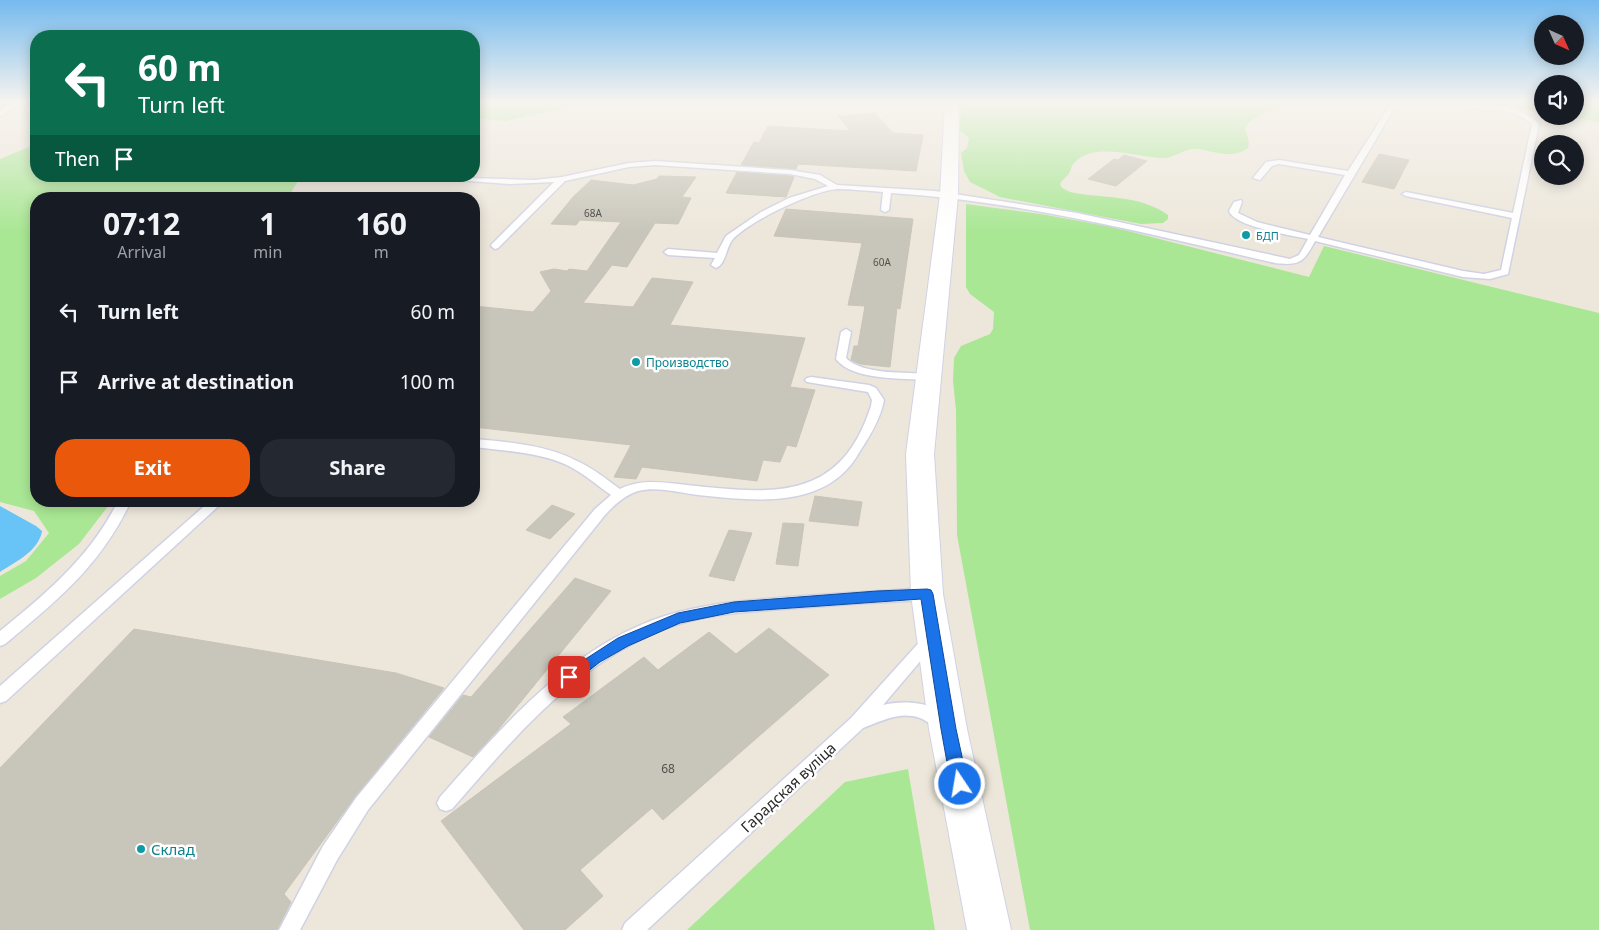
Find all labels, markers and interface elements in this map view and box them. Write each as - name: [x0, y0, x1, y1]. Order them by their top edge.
- north arrow: [1534, 15, 1584, 65]
- map controls: [1534, 15, 1584, 185]
- text: 60 m: [138, 44, 221, 91]
- icon: left: [55, 50, 120, 115]
- button: sound: [1534, 75, 1584, 125]
- text: Turn left: [138, 89, 225, 119]
- button: search: [1534, 135, 1584, 185]
- icon: arrive: [110, 145, 138, 173]
- text: Then: [55, 146, 100, 172]
- text: 07:12: [103, 203, 180, 244]
- text: 1: [259, 203, 276, 244]
- text: 160: [355, 203, 407, 244]
- house number: 68А: [584, 206, 603, 220]
- place label: БДП: [1256, 228, 1279, 243]
- marker: БДП: [1240, 229, 1252, 241]
- text: Arrival: [117, 241, 166, 263]
- text: min: [253, 241, 282, 263]
- text: m: [374, 241, 389, 263]
- house number: 60А: [873, 255, 892, 269]
- icon: left: [55, 298, 83, 326]
- text: Turn left: [98, 299, 179, 325]
- text: 60 m: [411, 299, 455, 325]
- place label: Производство: [646, 354, 729, 371]
- marker: Производство: [630, 356, 642, 368]
- icon: arrive: [55, 368, 83, 396]
- text: Arrive at destination: [98, 369, 294, 395]
- text: 100 m: [400, 369, 455, 395]
- button: Exit: [55, 439, 250, 497]
- button: Share: [260, 439, 455, 497]
- pin: [548, 656, 590, 698]
- icon: arrive: [555, 663, 583, 691]
- street label: Гарадская вуліца: [736, 738, 840, 836]
- position arrow: [933, 757, 985, 809]
- house number: 68: [661, 760, 675, 777]
- place label: Склад: [151, 839, 195, 859]
- marker: Склад: [135, 843, 147, 855]

